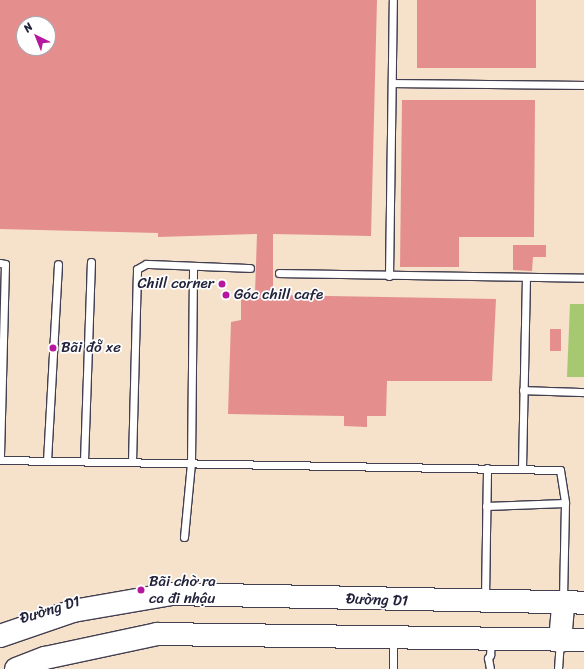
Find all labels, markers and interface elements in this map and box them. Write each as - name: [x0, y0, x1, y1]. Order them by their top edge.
- north arrow: [16, 16, 56, 56]
- text: N: [19, 18, 37, 37]
- place label: Chill corner: [137, 275, 214, 293]
- marker: Chill corner: [217, 279, 227, 289]
- place label: Góc chill cafe: [234, 286, 324, 304]
- marker: Góc chill cafe: [221, 290, 231, 300]
- place label: Bãi đỗ xe: [61, 339, 121, 357]
- marker: Bãi đỗ xe: [48, 343, 58, 353]
- place label: Bãi chờ ra ca đi nhậu: [149, 572, 216, 607]
- marker: Bãi chờ ra ca đi nhậu: [136, 585, 146, 595]
- street label: Đường D1: [346, 590, 408, 610]
- street label: Đường D1: [18, 592, 82, 628]

